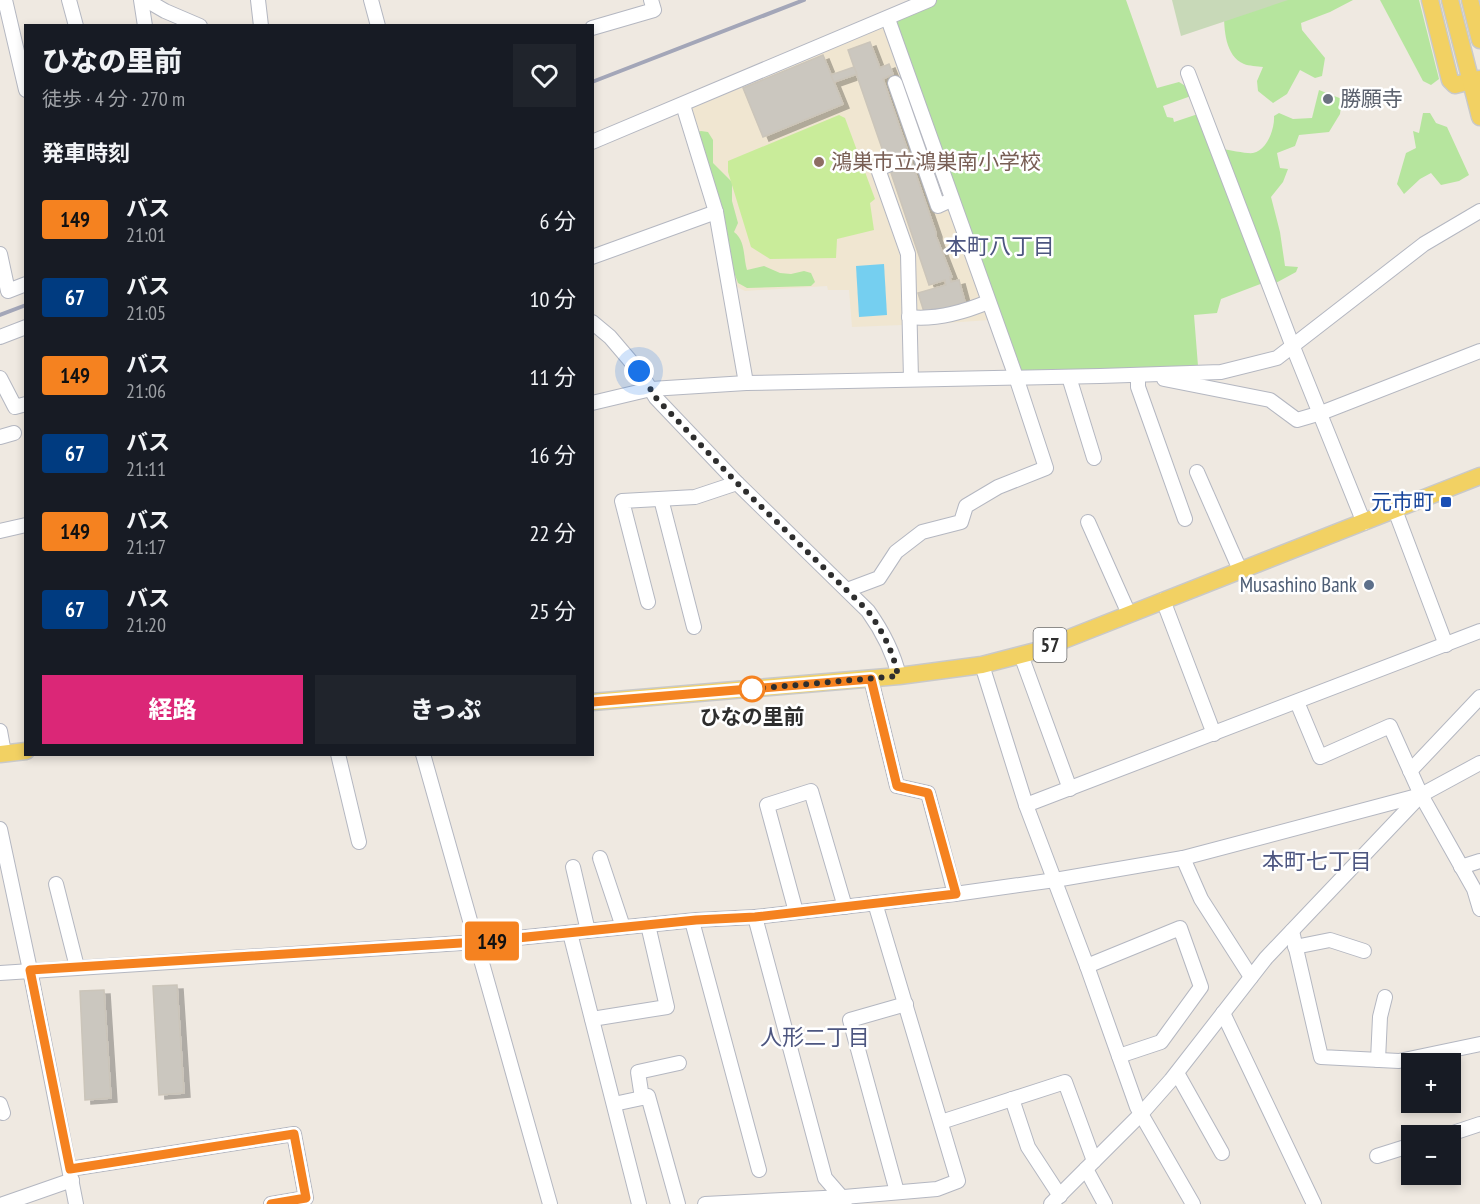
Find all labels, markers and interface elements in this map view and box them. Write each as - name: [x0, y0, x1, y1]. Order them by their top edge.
- text: ひなの里前: [42, 42, 182, 79]
- button: heart: [513, 44, 576, 107]
- place label: 勝願寺: [1340, 85, 1403, 112]
- text: 徒歩 · 4 分 · 270 m: [42, 86, 185, 112]
- marker: 勝願寺: [1321, 92, 1335, 106]
- text: 発車時刻: [42, 139, 130, 167]
- place label: 鴻巣市立鴻巣南小学校: [831, 148, 1041, 175]
- marker: 鴻巣市立鴻巣南小学校: [812, 155, 826, 169]
- text: バス: [126, 194, 170, 222]
- text: 149: [60, 206, 90, 233]
- text: 6 分: [539, 207, 576, 235]
- text: 21:01: [126, 222, 166, 248]
- district label: 本町八丁目: [945, 232, 1055, 260]
- text: バス: [126, 272, 170, 300]
- text: 67: [65, 284, 85, 311]
- text: 10 分: [530, 285, 576, 313]
- text: 21:05: [126, 300, 166, 326]
- text: バス: [126, 350, 170, 378]
- your location: [624, 356, 654, 386]
- text: 149: [60, 362, 90, 389]
- text: 11 分: [530, 363, 576, 391]
- text: 21:06: [126, 378, 166, 404]
- text: バス: [126, 428, 170, 456]
- text: 67: [65, 440, 85, 467]
- text: 16 分: [530, 441, 576, 469]
- text: 21:11: [126, 456, 166, 482]
- place label: 元市町: [1371, 488, 1434, 515]
- marker: 元市町: [1439, 495, 1453, 509]
- text: バス: [126, 506, 170, 534]
- text: 149: [60, 518, 90, 545]
- text: 22 分: [530, 519, 576, 547]
- text: 21:17: [126, 534, 166, 560]
- place label: Musashino Bank: [1240, 571, 1357, 598]
- marker: Musashino Bank: [1362, 578, 1376, 592]
- text: バス: [126, 584, 170, 612]
- text: 67: [65, 596, 85, 623]
- text: 25 分: [530, 597, 576, 625]
- text: 21:20: [126, 612, 166, 638]
- road number: 57: [1034, 628, 1066, 662]
- button: 経路: [42, 675, 303, 744]
- button: きっぷ: [315, 675, 576, 744]
- marker: ひなの里前: [739, 676, 765, 702]
- place label: ひなの里前: [700, 703, 805, 730]
- district label: 本町七丁目: [1262, 847, 1372, 875]
- line badge: 149: [458, 922, 526, 960]
- text: 149: [477, 928, 507, 955]
- district label: 人形二丁目: [760, 1023, 870, 1051]
- map controls: [1401, 1053, 1461, 1185]
- button: +: [1401, 1053, 1461, 1113]
- button: −: [1401, 1125, 1461, 1185]

